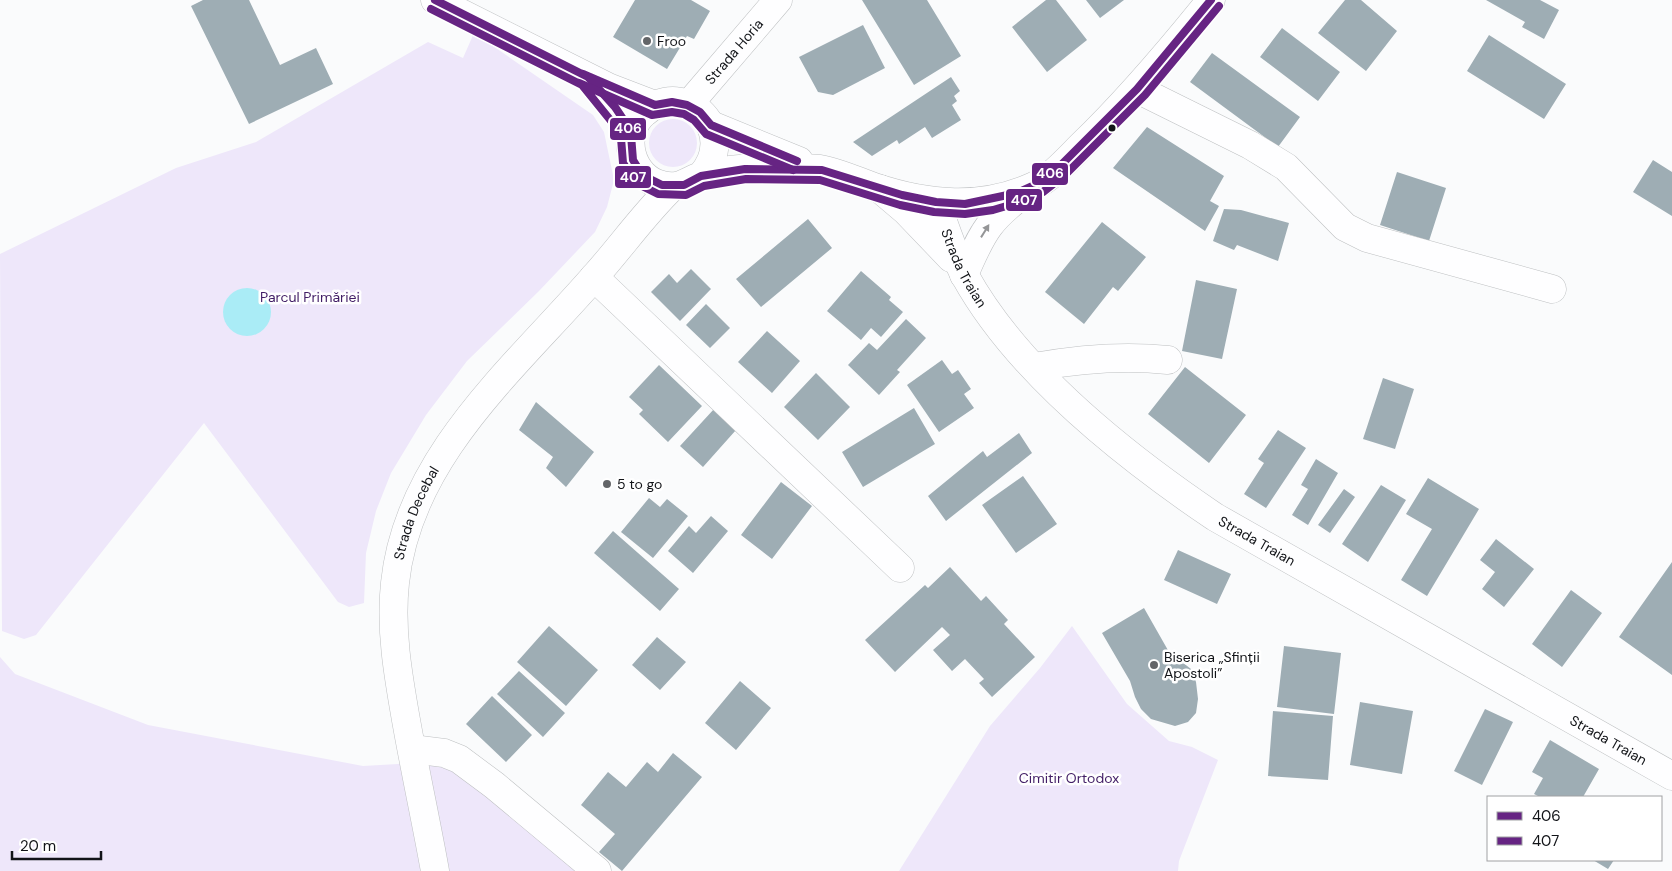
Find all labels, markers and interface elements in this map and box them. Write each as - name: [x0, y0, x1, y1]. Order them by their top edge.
- street label: Strada Horia: [701, 15, 767, 88]
- place label: Froo: [657, 32, 686, 50]
- marker: Froo: [641, 35, 653, 47]
- line badge: 406: [609, 117, 647, 141]
- text: 406: [614, 119, 642, 137]
- unlabelled marker: [1107, 123, 1117, 133]
- line badge: 406: [1031, 162, 1069, 186]
- text: 406: [1036, 164, 1064, 182]
- line badge: 407: [614, 165, 652, 189]
- text: 407: [620, 168, 647, 186]
- line badge: 407: [1005, 188, 1043, 212]
- text: 407: [1011, 191, 1038, 209]
- one-way arrow: [981, 225, 990, 238]
- street label: Strada Traian: [937, 226, 991, 311]
- park label: Parcul Primăriei: [260, 288, 360, 306]
- street label: Strada Decebal: [390, 463, 443, 562]
- place label: 5 to go: [617, 475, 662, 493]
- marker: 5 to go: [601, 478, 613, 490]
- street label: Strada Traian: [1215, 512, 1299, 570]
- place label: Biserica „Sfinții Apostoli”: [1164, 648, 1260, 682]
- marker: Biserica „Sfinții Apostoli”: [1148, 659, 1160, 671]
- street label: Strada Traian: [1567, 711, 1650, 769]
- park label: Cimitir Ortodox: [1019, 769, 1119, 787]
- legend: [1487, 796, 1662, 861]
- text: 406: [1532, 806, 1561, 826]
- scale bar: [12, 828, 101, 860]
- text: 407: [1532, 831, 1559, 851]
- text: 20 m: [20, 836, 56, 856]

